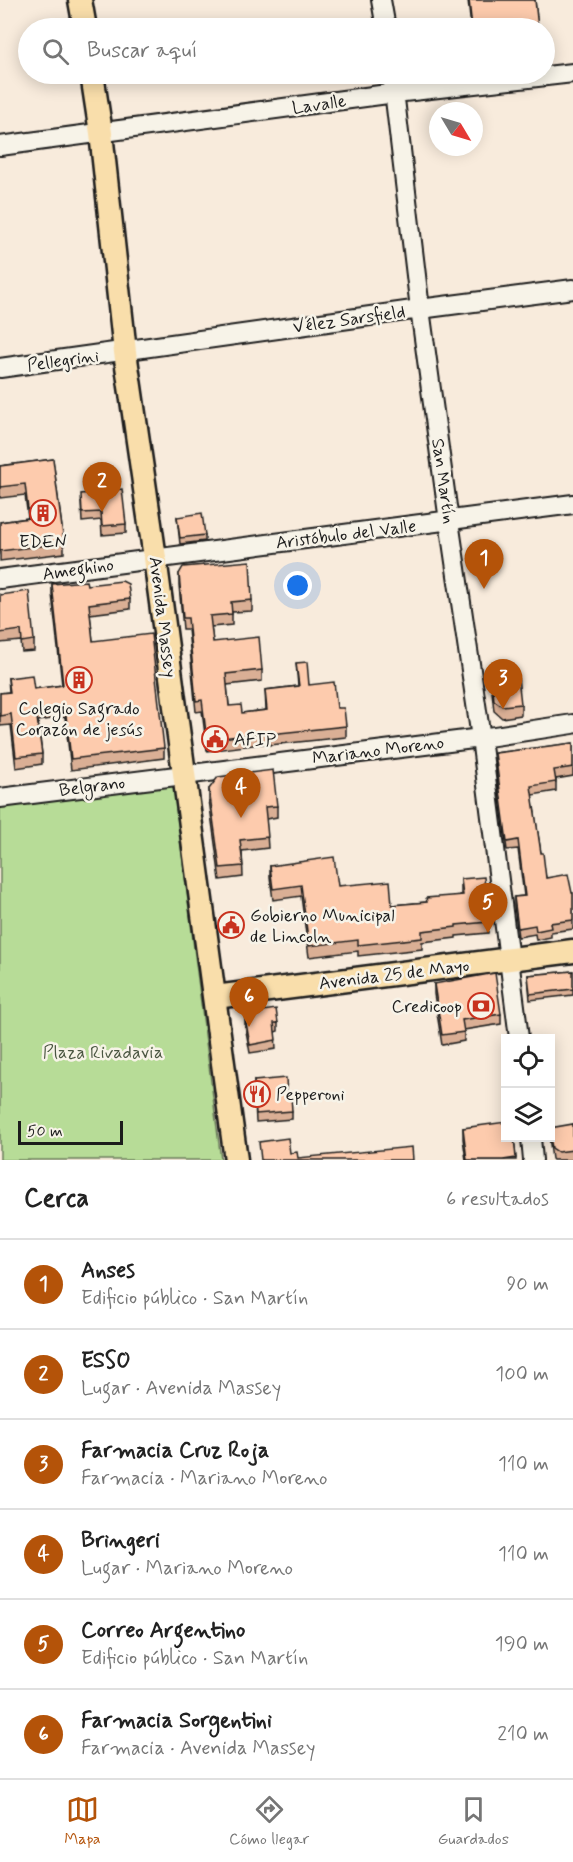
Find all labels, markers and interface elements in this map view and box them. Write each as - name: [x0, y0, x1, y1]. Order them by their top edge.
- search box: [18, 18, 555, 84]
- icon: search: [39, 35, 72, 68]
- text: Buscar aquí: [87, 37, 198, 65]
- street label: Lavalle: [291, 89, 348, 121]
- north arrow: [429, 102, 483, 156]
- street label: Vélez Sarsfield: [291, 300, 407, 340]
- street label: Pellegrini: [26, 344, 101, 378]
- street label: San Martín: [425, 437, 461, 525]
- pin: 2: [82, 462, 122, 512]
- building icon: EDEN: [28, 498, 58, 528]
- street label: Aristóbulo del Valle: [275, 514, 418, 556]
- place label: EDEN: [19, 530, 67, 554]
- pin: 1: [464, 540, 504, 589]
- street label: Ameghino: [41, 553, 116, 589]
- street label: Avenida Massey: [143, 555, 181, 679]
- your location: [283, 571, 312, 600]
- pin: 3: [484, 660, 522, 709]
- building icon: Colegio Sagrado Corazón de jesús: [64, 665, 94, 695]
- place label: Colegio Sagrado Corazón de jesús: [15, 697, 143, 742]
- public building icon: AFIP: [200, 724, 230, 754]
- place label: AFIP: [234, 728, 277, 752]
- street label: Mariano Moreno: [311, 731, 445, 771]
- pin: 4: [222, 768, 260, 818]
- street label: Belgrano: [58, 771, 127, 804]
- pin: 5: [468, 884, 508, 933]
- place label: Gobierno Municipal de Lincoln: [250, 904, 395, 949]
- public building icon: Gobierno Municipal de Lincoln: [216, 910, 246, 940]
- street label: Avenida 25 de Mayo: [318, 954, 471, 996]
- pin: 6: [230, 978, 268, 1027]
- bank icon: Credicoop: [466, 991, 496, 1021]
- place label: Credicoop: [392, 995, 462, 1019]
- map controls: [501, 1034, 555, 1142]
- button: locate: [501, 1034, 555, 1088]
- park label: Plaza Rivadavia: [43, 1041, 163, 1065]
- restaurant icon: Pepperoni: [242, 1079, 272, 1109]
- place label: Pepperoni: [276, 1083, 345, 1107]
- button: layers: [501, 1088, 555, 1142]
- scale bar: [18, 1118, 123, 1146]
- text: 50 m: [27, 1121, 63, 1142]
- text: Cerca: [24, 1182, 89, 1216]
- text: 6 resultados: [446, 1186, 549, 1213]
- text: Anses: [81, 1257, 135, 1285]
- text: 1: [39, 1271, 48, 1298]
- text: 90 m: [506, 1271, 549, 1298]
- text: Edificio público · San Martín: [81, 1285, 308, 1312]
- text: ESSO: [81, 1347, 131, 1375]
- text: 2: [39, 1361, 48, 1388]
- text: 100 m: [495, 1361, 549, 1388]
- text: Lugar · Avenida Massey: [81, 1375, 281, 1402]
- text: Farmacia Cruz Roja: [81, 1437, 269, 1465]
- text: 3: [39, 1451, 48, 1478]
- text: 110 m: [498, 1451, 549, 1478]
- text: Farmacia · Mariano Moreno: [81, 1465, 327, 1492]
- text: Bringeri: [81, 1527, 160, 1555]
- text: 4: [38, 1541, 49, 1568]
- text: 110 m: [498, 1541, 549, 1568]
- text: Lugar · Mariano Moreno: [81, 1555, 293, 1582]
- text: Correo Argentino: [81, 1617, 245, 1645]
- text: 5: [38, 1631, 50, 1658]
- text: 190 m: [495, 1631, 549, 1658]
- text: Edificio público · San Martín: [81, 1645, 308, 1672]
- text: Farmacia Sorgentini: [81, 1707, 272, 1735]
- text: 6: [38, 1721, 49, 1748]
- text: 210 m: [497, 1721, 549, 1748]
- text: Farmacia · Avenida Massey: [81, 1735, 316, 1762]
- tab: Mapa: [64, 1793, 101, 1850]
- tab: Cómo llegar: [229, 1793, 309, 1850]
- tab: Guardados: [438, 1793, 509, 1850]

